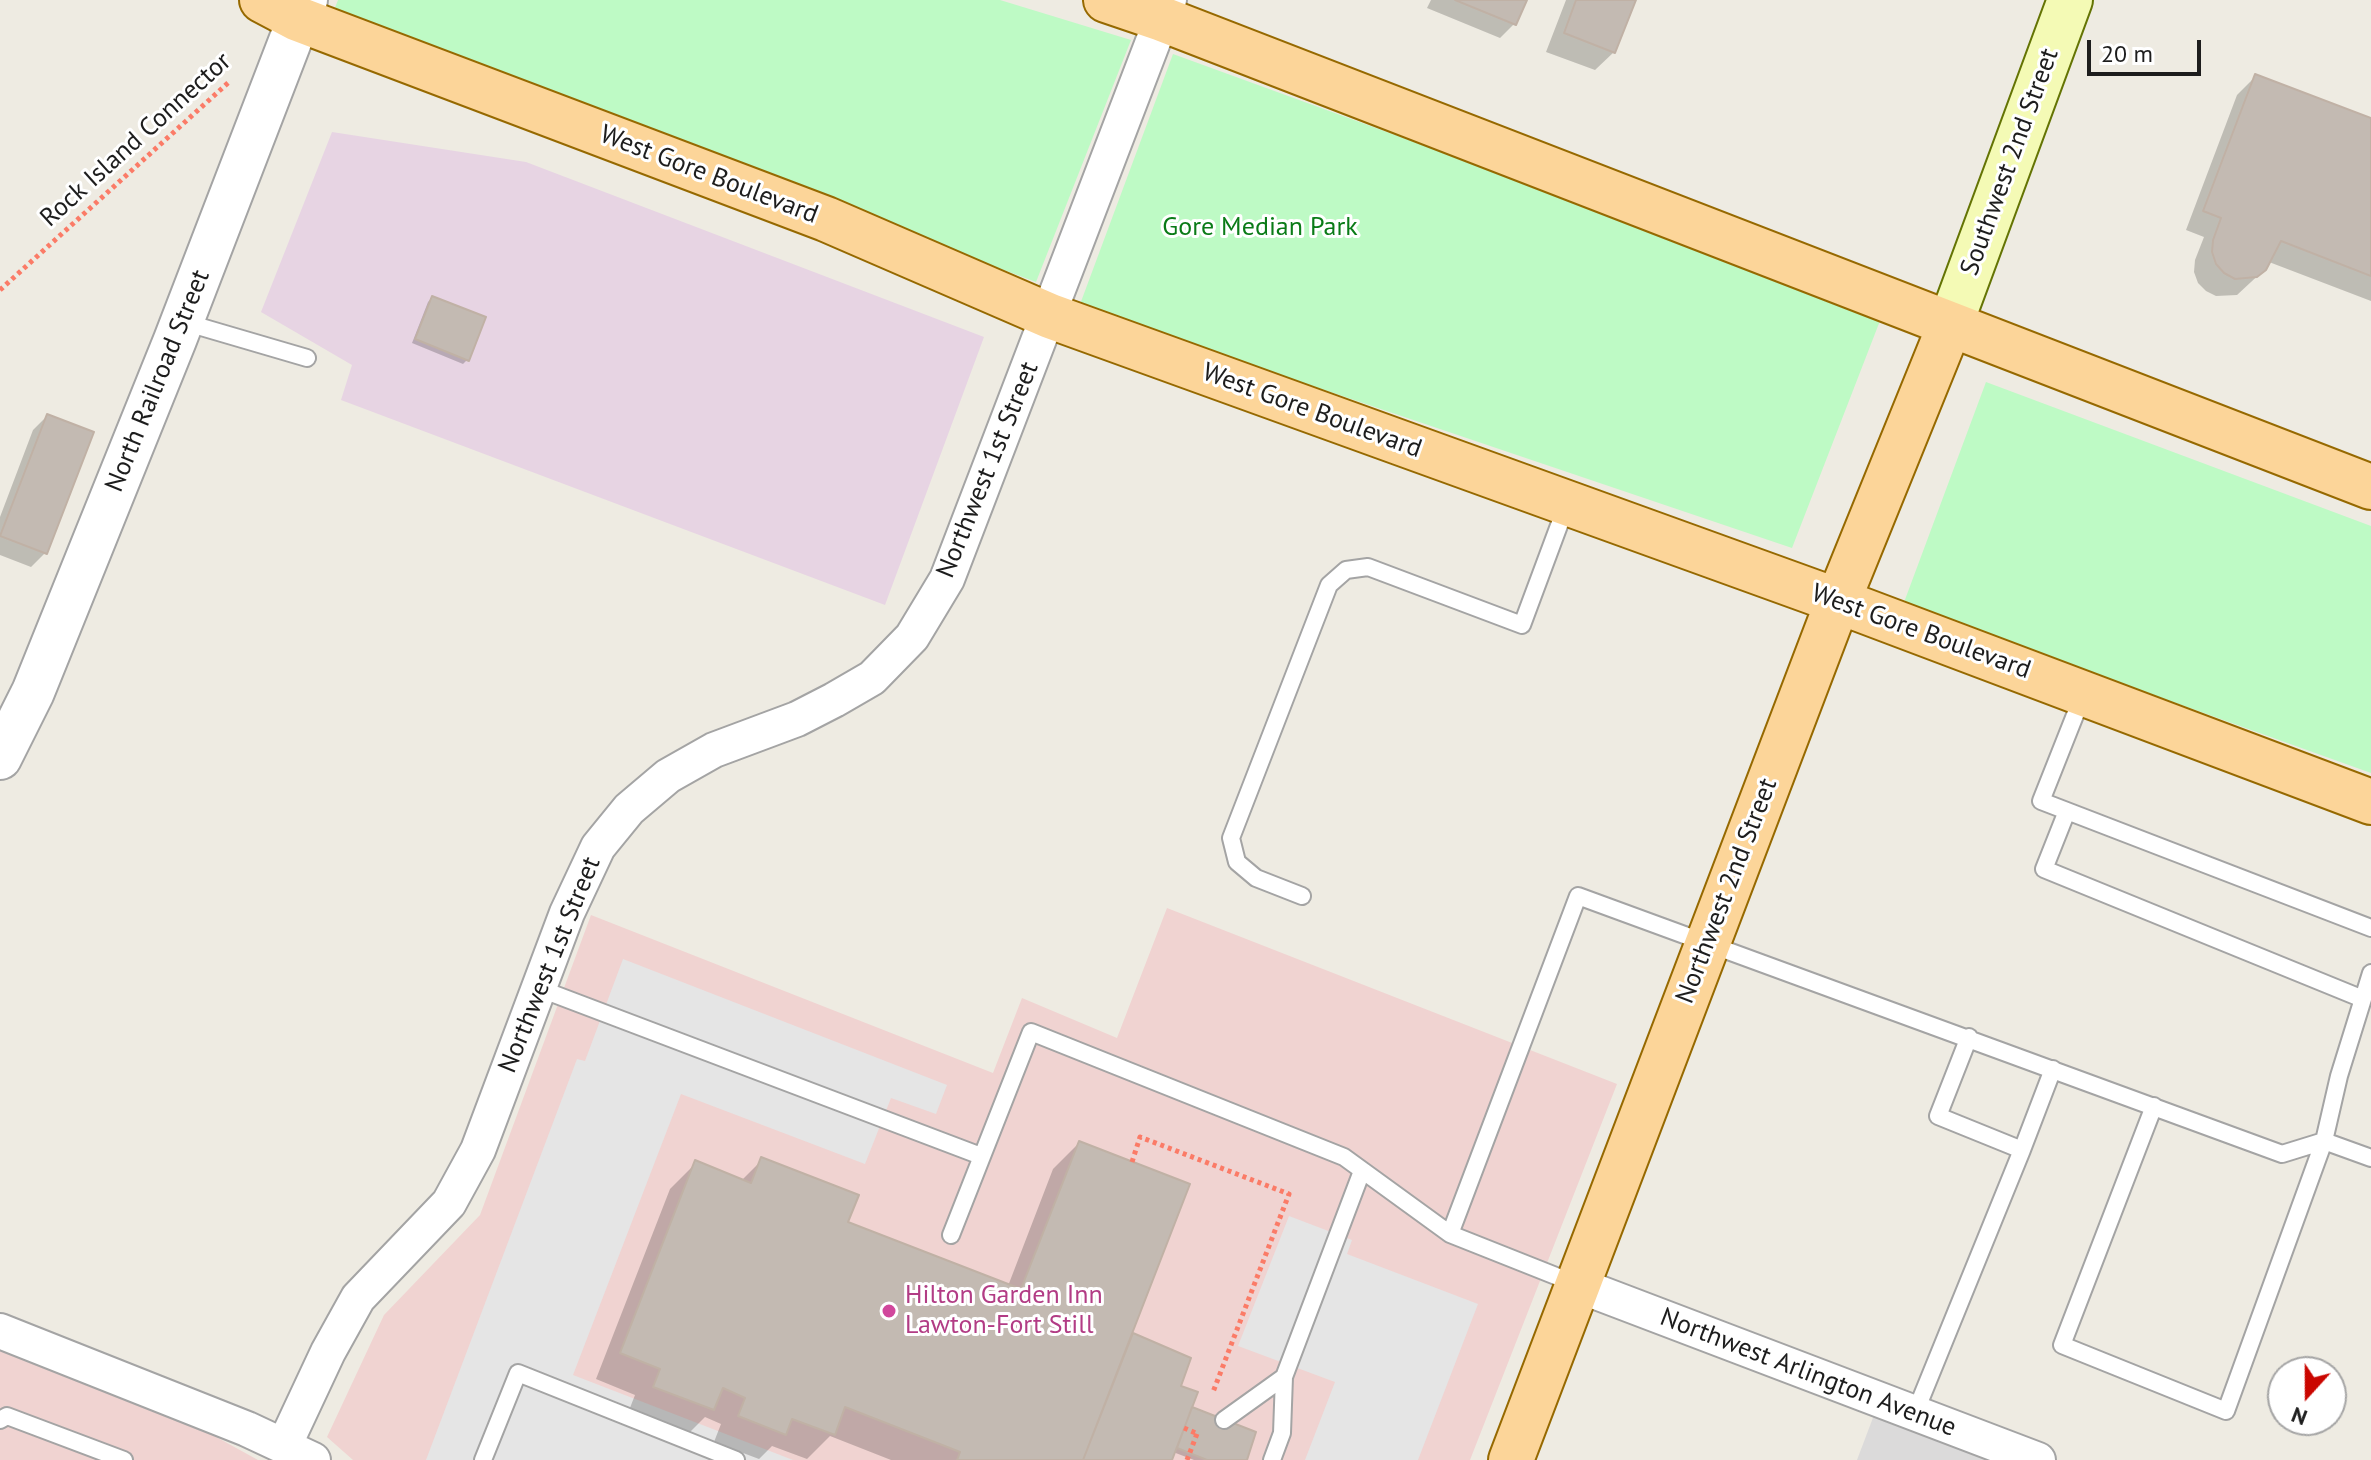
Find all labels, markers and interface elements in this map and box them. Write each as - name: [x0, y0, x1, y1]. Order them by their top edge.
- scale bar: [2091, 24, 2205, 74]
- text: 20 m: [2101, 38, 2153, 69]
- street label: Southwest 2nd Street: [1954, 44, 2066, 280]
- street label: Rock Island Connector: [34, 46, 238, 234]
- street label: West Gore Boulevard: [596, 119, 822, 231]
- park label: Gore Median Park: [1162, 212, 1358, 244]
- street label: North Railroad Street: [99, 265, 217, 497]
- street label: Northwest 1st Street: [930, 357, 1046, 583]
- street label: West Gore Boulevard: [1198, 357, 1426, 465]
- street label: West Gore Boulevard: [1807, 578, 2035, 686]
- street label: Northwest 2nd Street: [1670, 774, 1784, 1008]
- street label: Northwest 1st Street: [492, 852, 608, 1078]
- place label: Hilton Garden Inn Lawton-Fort Still: [905, 1280, 1103, 1342]
- marker: Hilton Garden Inn Lawton-Fort Still: [880, 1302, 898, 1320]
- street label: Northwest Arlington Avenue: [1656, 1302, 1960, 1444]
- north arrow: [2267, 1356, 2347, 1436]
- text: N: [2287, 1401, 2311, 1432]

